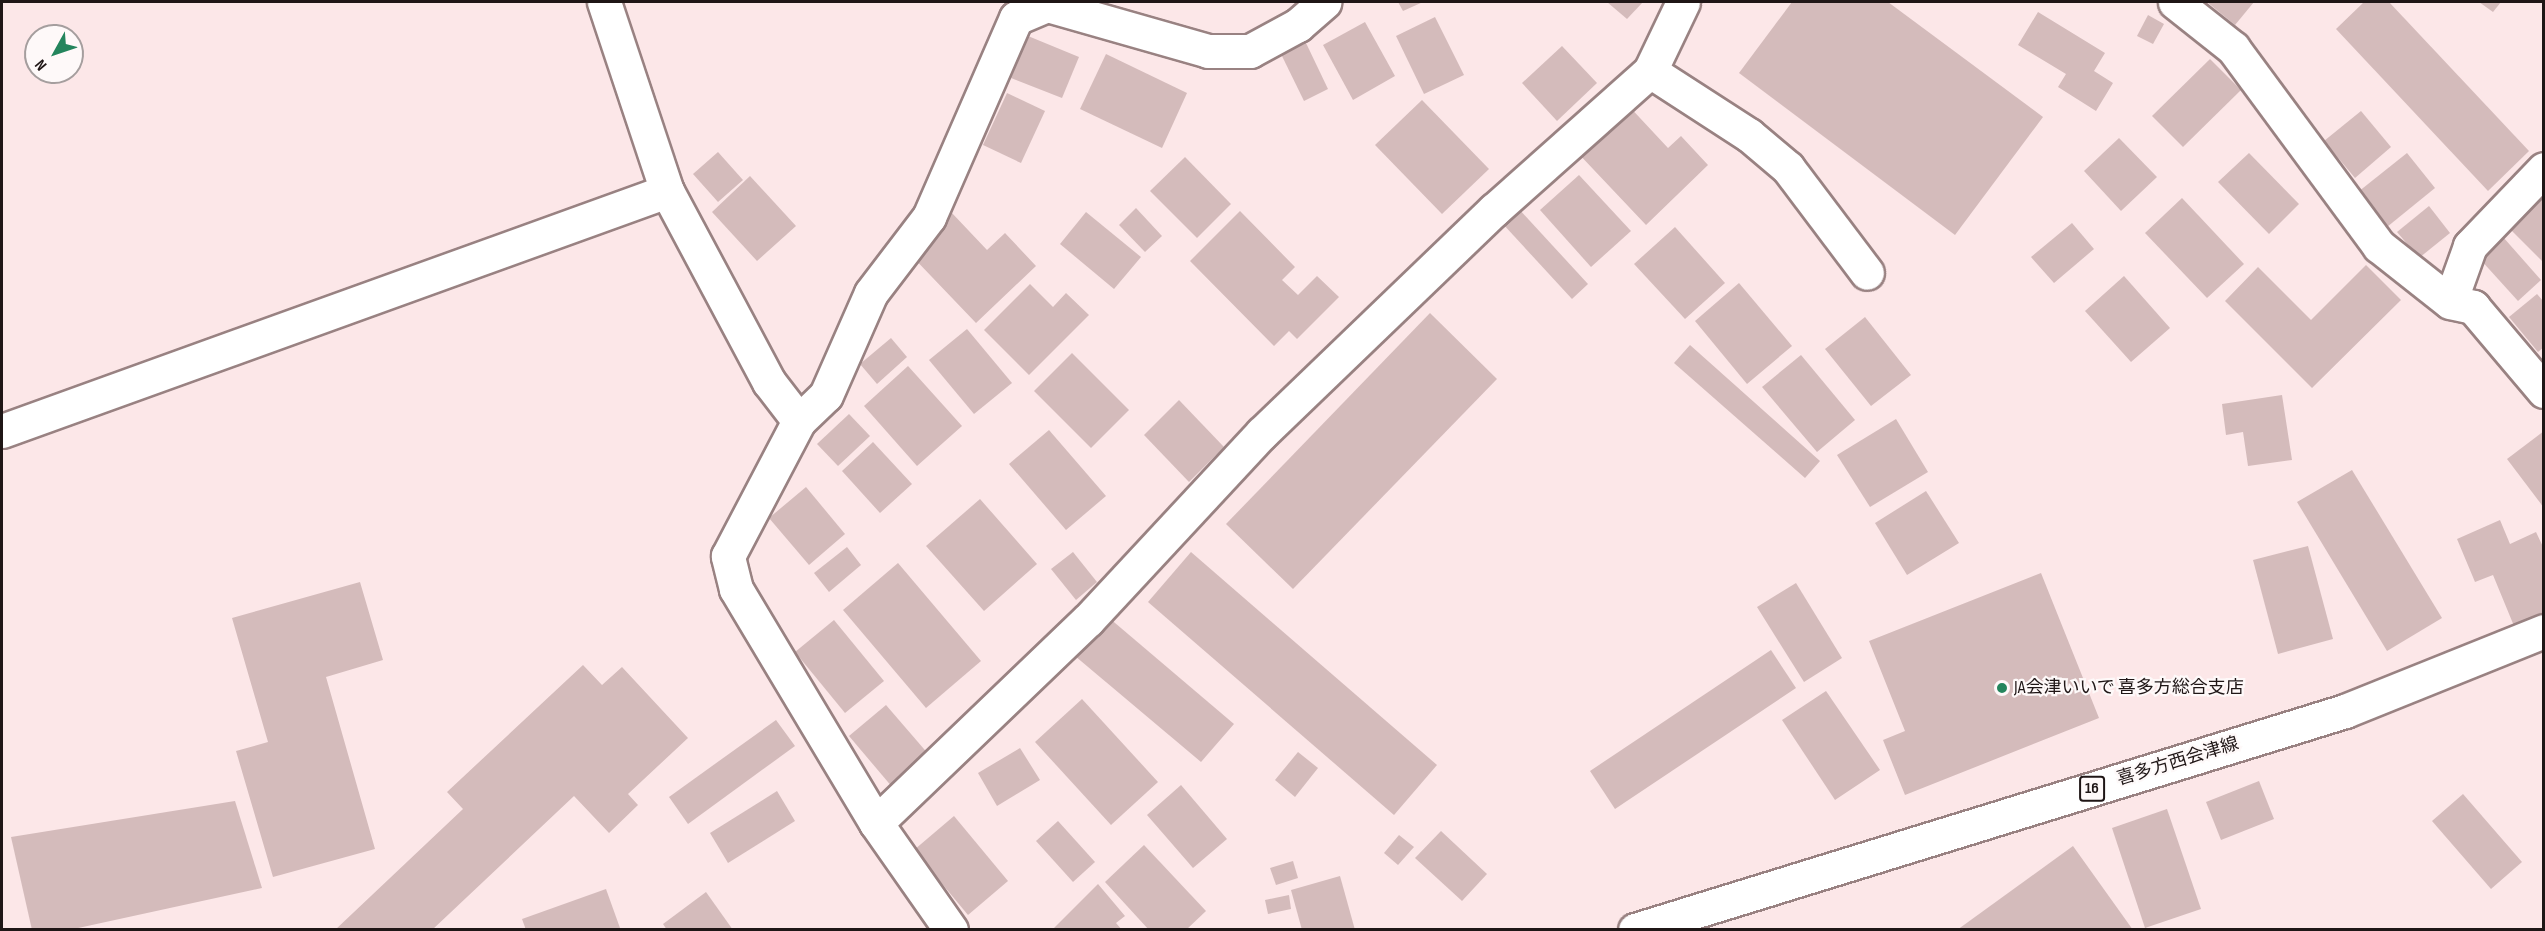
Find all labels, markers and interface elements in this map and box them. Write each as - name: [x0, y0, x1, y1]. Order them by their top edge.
- north arrow: [24, 24, 84, 84]
- text: N: [31, 55, 51, 74]
- place label: JA会津いいで 喜多方総合支店: [2014, 677, 2244, 699]
- marker: JA会津いいで 喜多方総合支店: [1995, 681, 2009, 695]
- street label: 喜多方西会津線: [2115, 733, 2241, 791]
- road number: 16: [2078, 776, 2106, 802]

